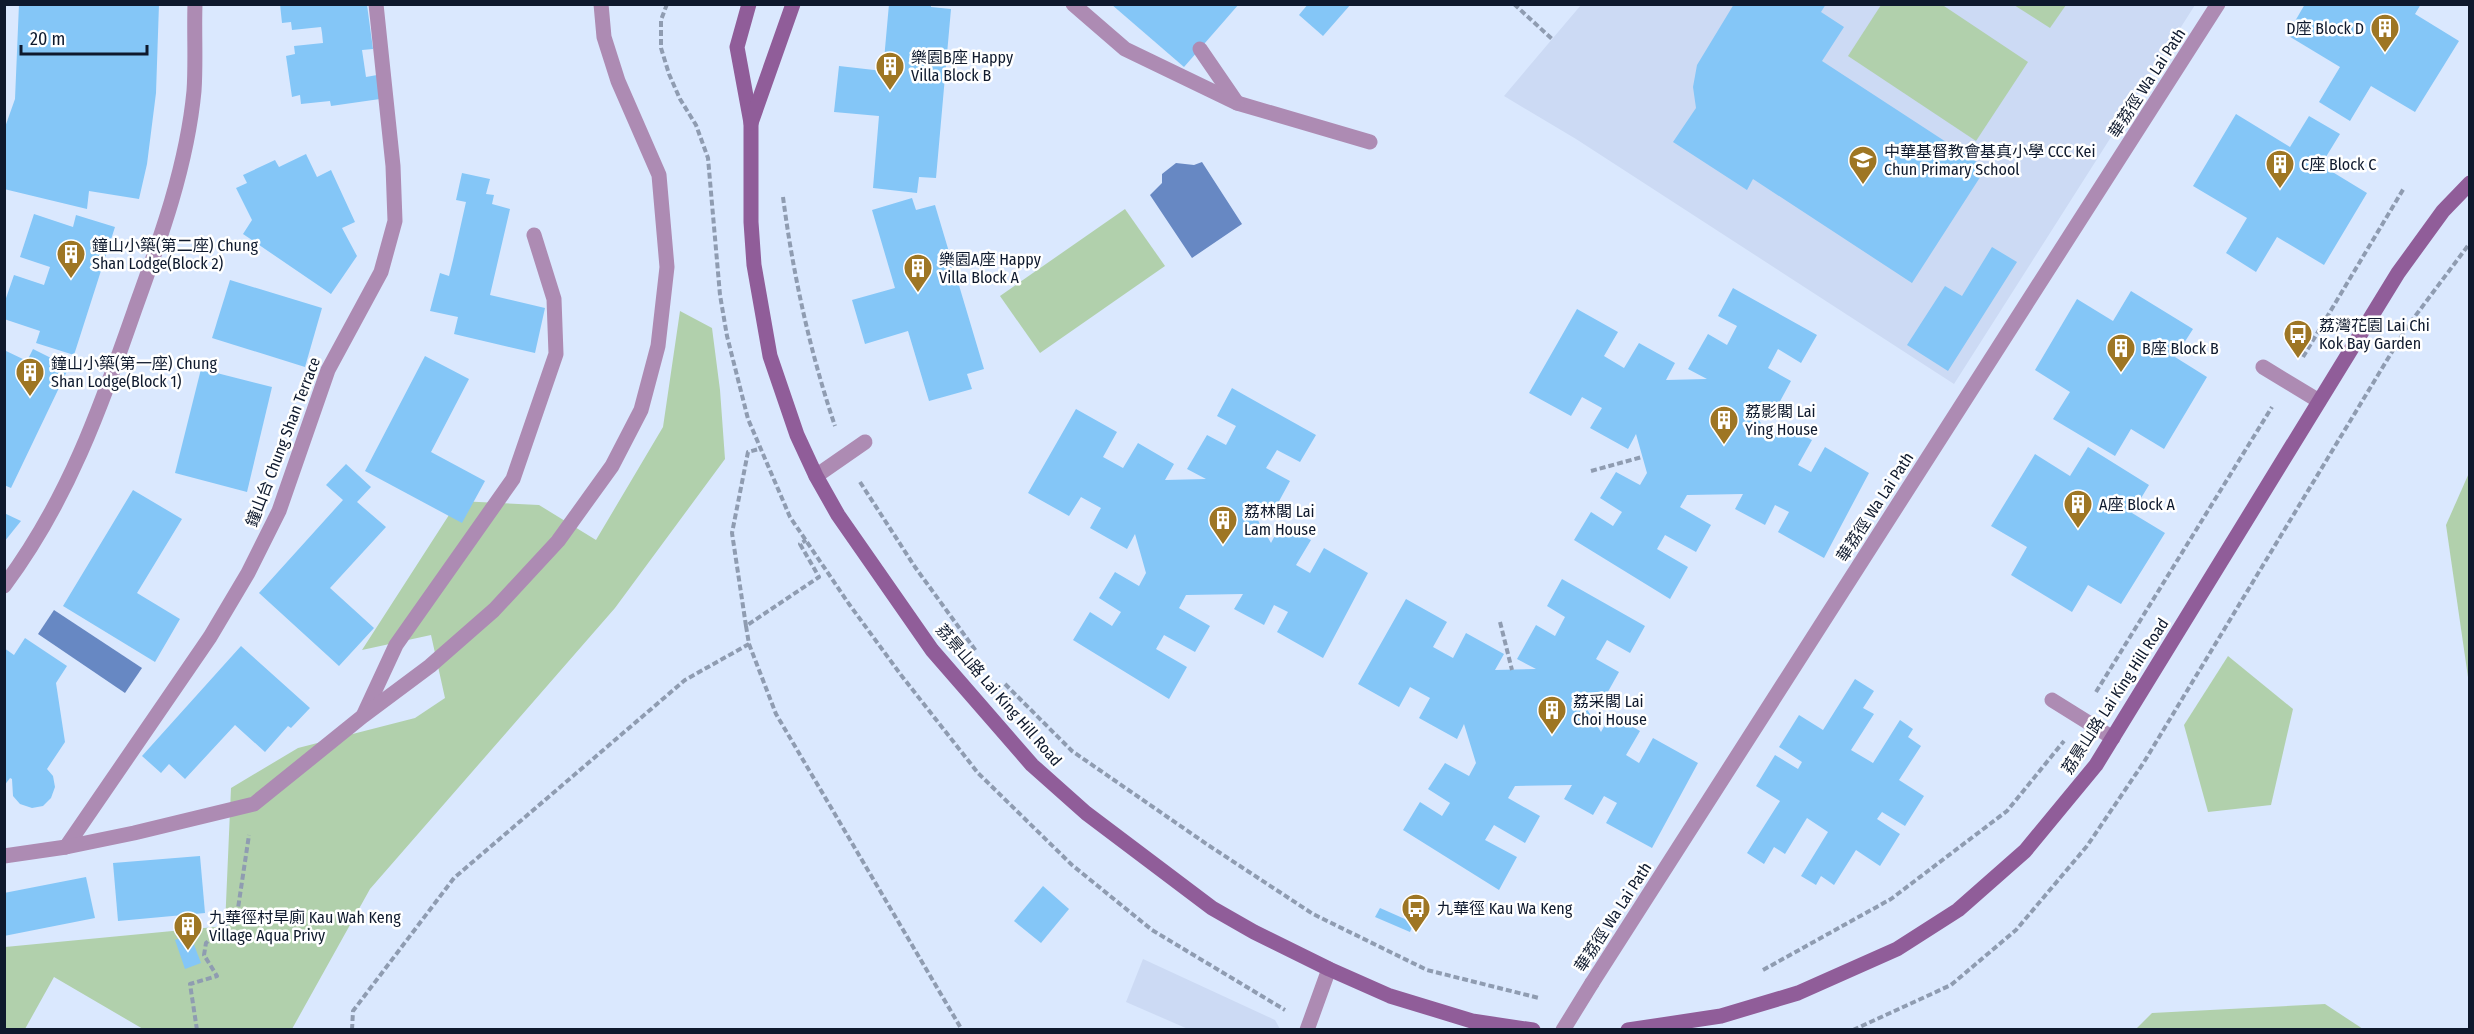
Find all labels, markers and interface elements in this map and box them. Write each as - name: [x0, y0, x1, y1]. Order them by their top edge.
- building icon: D座 Block D: [2369, 12, 2401, 54]
- scale bar: [21, 18, 147, 56]
- place label: D座 Block D: [2286, 19, 2364, 38]
- street label: 華荔徑 Wa Lai Path: [2105, 25, 2189, 141]
- text: 20 m: [30, 28, 65, 50]
- place label: 樂園B座 Happy Villa Block B: [911, 48, 1014, 85]
- building icon: 樂園B座 Happy Villa Block B: [874, 50, 906, 92]
- place label: 中華基督教會基真小學 CCC Kei Chun Primary School: [1884, 142, 2095, 179]
- school or university icon: 中華基督教會基真小學 CCC Kei Chun Primary School: [1847, 144, 1879, 186]
- building icon: C座 Block C: [2264, 148, 2296, 190]
- place label: C座 Block C: [2301, 155, 2376, 174]
- place label: 鐘山小築(第二座) Chung Shan Lodge(Block 2): [92, 236, 258, 273]
- building icon: 鐘山小築(第二座) Chung Shan Lodge(Block 2): [55, 238, 87, 280]
- place label: 樂園A座 Happy Villa Block A: [939, 250, 1042, 287]
- building icon: 樂園A座 Happy Villa Block A: [902, 252, 934, 294]
- place label: 荔灣花園 Lai Chi Kok Bay Garden: [2319, 316, 2430, 353]
- bus stop icon: 荔灣花園 Lai Chi Kok Bay Garden: [2282, 318, 2314, 360]
- building icon: B座 Block B: [2105, 332, 2137, 374]
- place label: B座 Block B: [2142, 339, 2219, 358]
- place label: 鐘山小築(第一座) Chung Shan Lodge(Block 1): [51, 354, 217, 391]
- street label: 鐘山台 Chung Shan Terrace: [242, 354, 324, 529]
- building icon: 鐘山小築(第一座) Chung Shan Lodge(Block 1): [14, 356, 46, 398]
- place label: 荔影閣 Lai Ying House: [1745, 402, 1818, 439]
- building icon: 荔影閣 Lai Ying House: [1708, 404, 1740, 446]
- street label: 華荔徑 Wa Lai Path: [1833, 449, 1917, 565]
- building icon: A座 Block A: [2062, 488, 2094, 530]
- place label: A座 Block A: [2099, 495, 2176, 514]
- place label: 荔林閣 Lai Lam House: [1244, 502, 1316, 539]
- building icon: 荔林閣 Lai Lam House: [1207, 504, 1239, 546]
- street label: 荔景山路 Lai King Hill Road: [2058, 615, 2172, 777]
- street label: 荔景山路 Lai King Hill Road: [932, 620, 1066, 770]
- place label: 荔采閣 Lai Choi House: [1573, 692, 1647, 729]
- building icon: 荔采閣 Lai Choi House: [1536, 694, 1568, 736]
- street label: 華荔徑 Wa Lai Path: [1571, 859, 1655, 975]
- bus stop icon: 九華徑 Kau Wa Keng: [1400, 892, 1432, 934]
- place label: 九華徑 Kau Wa Keng: [1437, 899, 1573, 918]
- place label: 九華徑村旱廁 Kau Wah Keng Village Aqua Privy: [209, 908, 401, 945]
- building icon: 九華徑村旱廁 Kau Wah Keng Village Aqua Privy: [172, 910, 204, 952]

